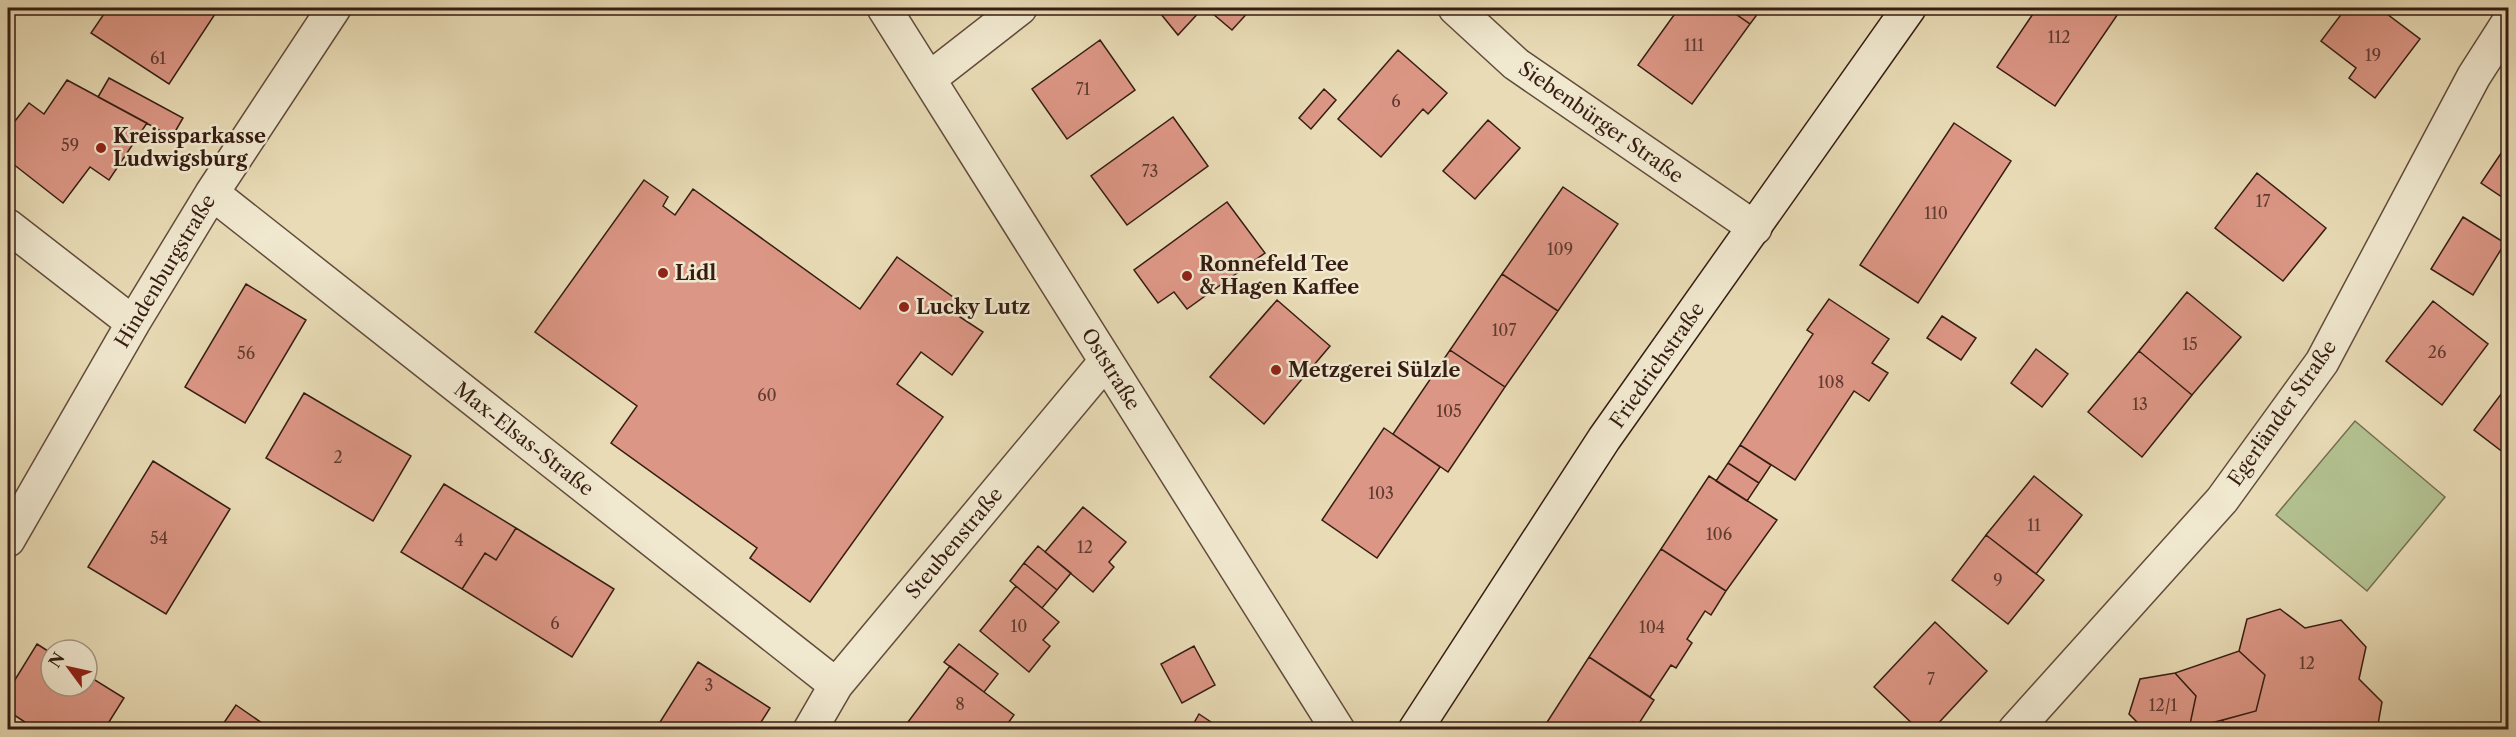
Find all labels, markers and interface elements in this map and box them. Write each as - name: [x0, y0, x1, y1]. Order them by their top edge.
- house number: 112: [2048, 27, 2070, 47]
- house number: 111: [1684, 35, 1704, 55]
- house number: 19: [2365, 45, 2381, 65]
- house number: 61: [150, 48, 166, 68]
- street label: Siebenbürger Straße: [1514, 56, 1688, 188]
- house number: 71: [1076, 79, 1091, 99]
- house number: 6: [1391, 91, 1401, 111]
- place label: Kreissparkasse Ludwigsburg: [113, 124, 266, 171]
- house number: 59: [61, 135, 79, 155]
- marker: Kreissparkasse Ludwigsburg: [94, 141, 108, 155]
- house number: 73: [1142, 161, 1158, 181]
- street label: Hindenburgstraße: [110, 190, 220, 352]
- house number: 17: [2256, 191, 2270, 211]
- house number: 110: [1924, 203, 1948, 223]
- house number: 109: [1547, 239, 1573, 259]
- place label: Ronnefeld Tee & Hagen Kaffee: [1199, 252, 1359, 299]
- place label: Lidl: [675, 261, 716, 285]
- marker: Lidl: [656, 266, 670, 280]
- marker: Ronnefeld Tee & Hagen Kaffee: [1180, 269, 1194, 283]
- place label: Lucky Lutz: [916, 295, 1030, 319]
- street label: Friedrichstraße: [1605, 297, 1709, 433]
- marker: Lucky Lutz: [897, 300, 911, 314]
- house number: 107: [1492, 320, 1516, 340]
- street label: Oststraße: [1076, 324, 1146, 414]
- house number: 15: [2182, 334, 2198, 354]
- street label: Egerländer Straße: [2223, 335, 2341, 491]
- house number: 26: [2428, 342, 2446, 362]
- house number: 56: [237, 343, 255, 363]
- place label: Metzgerei Sülzle: [1288, 358, 1461, 382]
- marker: Metzgerei Sülzle: [1269, 363, 1283, 377]
- house number: 108: [1818, 372, 1844, 392]
- street label: Max-Elsas-Straße: [449, 377, 599, 501]
- house number: 60: [757, 385, 777, 405]
- house number: 13: [2132, 394, 2148, 414]
- house number: 105: [1436, 401, 1462, 421]
- house number: 2: [333, 447, 343, 467]
- street label: Steubenstraße: [900, 482, 1008, 604]
- house number: 103: [1368, 483, 1394, 503]
- house number: 11: [2027, 515, 2041, 535]
- house number: 106: [1706, 524, 1732, 544]
- house number: 54: [150, 528, 168, 548]
- house number: 4: [454, 530, 464, 550]
- house number: 12: [1077, 537, 1093, 557]
- house number: 9: [1993, 570, 2003, 590]
- house number: 6: [550, 613, 560, 633]
- house number: 10: [1011, 616, 1027, 636]
- house number: 104: [1639, 617, 1665, 637]
- north arrow: [39, 638, 99, 698]
- text: N: [44, 648, 69, 671]
- house number: 12: [2299, 653, 2315, 673]
- house number: 7: [1927, 669, 1935, 689]
- house number: 3: [705, 675, 713, 695]
- house number: 8: [955, 694, 965, 714]
- house number: 12/1: [2149, 695, 2177, 715]

